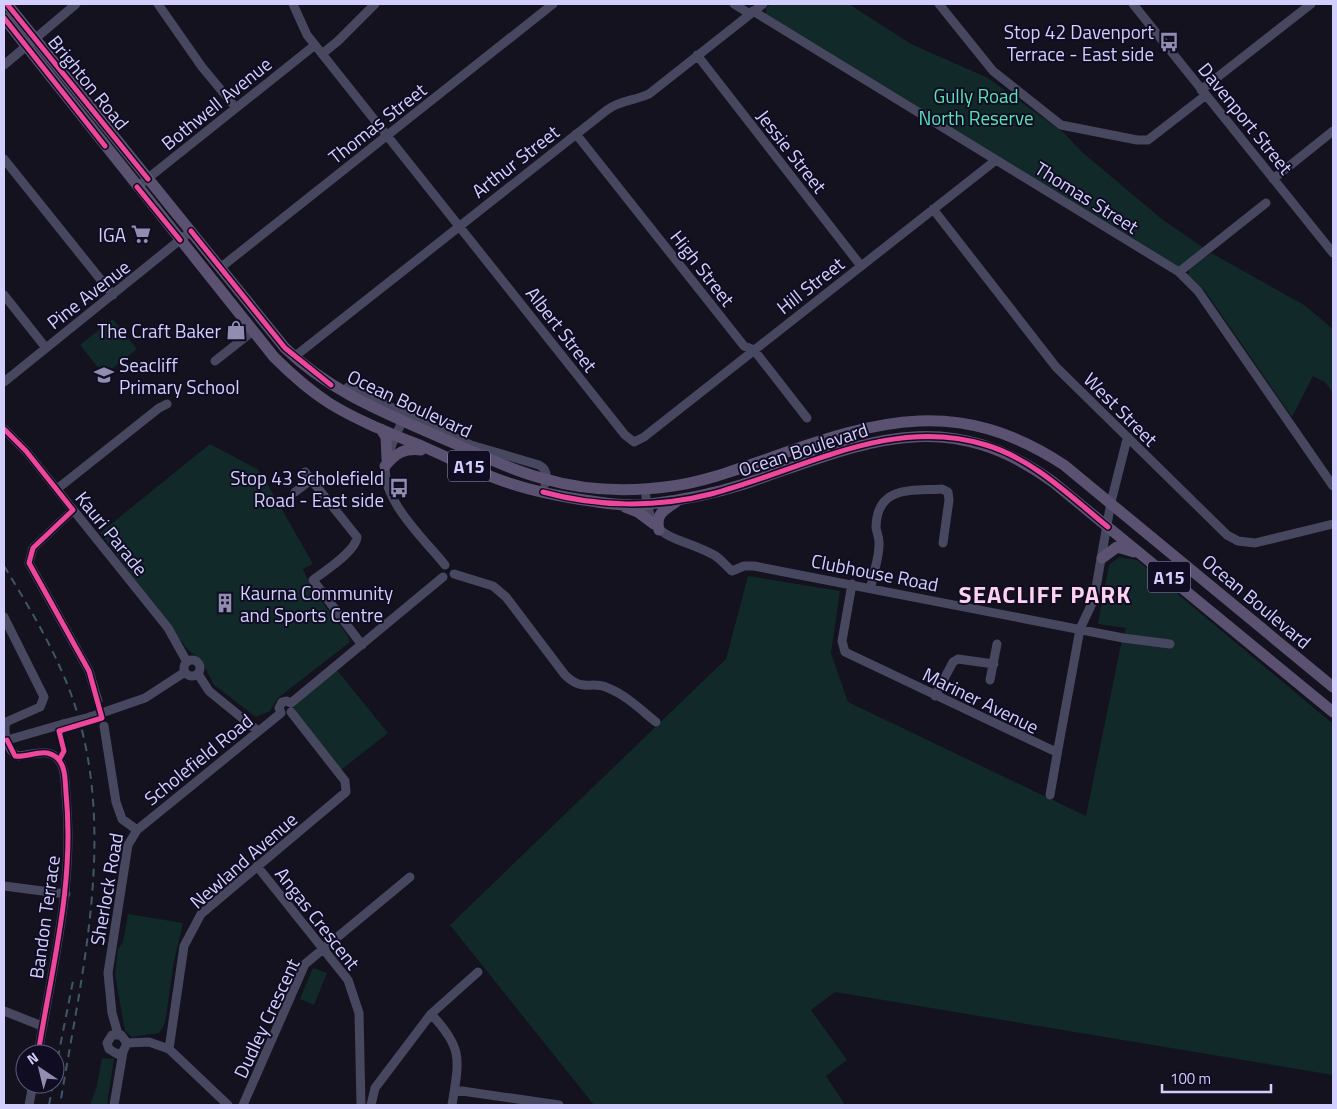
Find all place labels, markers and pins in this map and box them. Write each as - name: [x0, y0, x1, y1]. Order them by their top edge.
- place label: Stop 42 Davenport Terrace - East side: [1004, 17, 1154, 68]
- bus stop icon: Stop 42 Davenport Terrace - East side: [1158, 31, 1180, 53]
- place label: IGA: [98, 220, 126, 249]
- supermarket icon: IGA: [130, 223, 152, 245]
- place label: The Craft Baker: [97, 316, 221, 345]
- shop icon: The Craft Baker: [225, 319, 247, 341]
- place label: Seacliff Primary School: [119, 350, 240, 401]
- school or university icon: Seacliff Primary School: [93, 364, 115, 386]
- place label: Stop 43 Scholefield Road - East side: [230, 463, 384, 514]
- bus stop icon: Stop 43 Scholefield Road - East side: [388, 477, 410, 499]
- place label: Kaurna Community and Sports Centre: [240, 578, 393, 629]
- building icon: Kaurna Community and Sports Centre: [214, 592, 236, 614]

